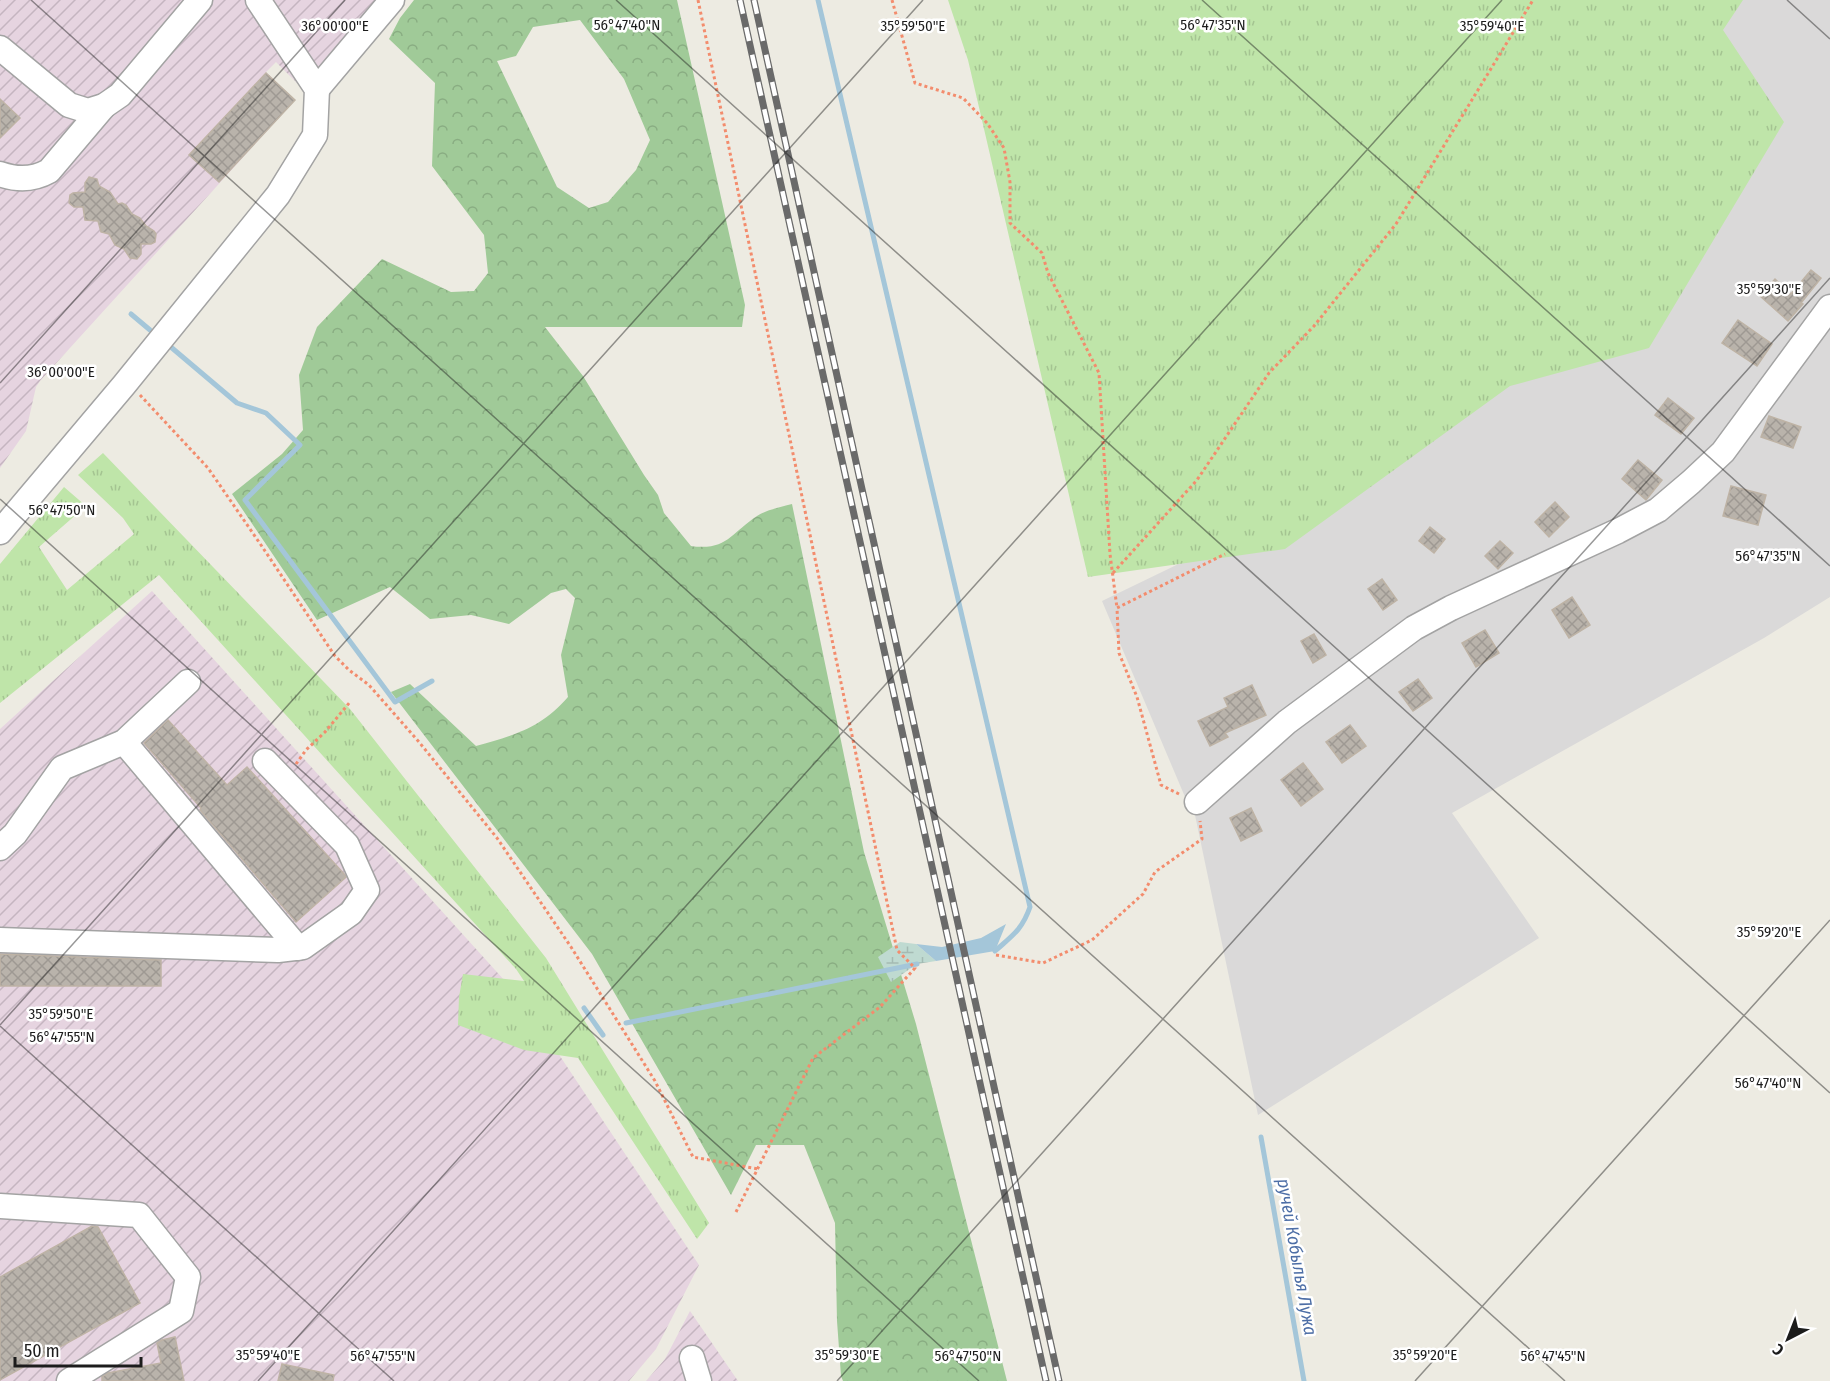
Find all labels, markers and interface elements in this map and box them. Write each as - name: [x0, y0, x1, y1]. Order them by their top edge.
- text: 56°47'40"N: [594, 16, 660, 34]
- text: 56°47'35"N: [1180, 16, 1246, 34]
- text: 36°00'00"E: [301, 17, 369, 35]
- text: 35°59'50"E: [881, 17, 945, 35]
- text: 35°59'40"E: [1460, 17, 1524, 35]
- text: 35°59'30"E: [1737, 280, 1801, 298]
- text: 36°00'00"E: [27, 363, 95, 381]
- text: 56°47'50"N: [29, 501, 95, 519]
- text: 56°47'35"N: [1735, 547, 1801, 565]
- text: 35°59'20"E: [1737, 923, 1801, 941]
- text: 35°59'50"E: [29, 1005, 93, 1023]
- text: 56°47'55"N: [29, 1028, 95, 1046]
- text: 56°47'40"N: [1735, 1074, 1801, 1092]
- water label: ручей Кобылья Лужа: [1272, 1177, 1322, 1337]
- north arrow: [1758, 1309, 1818, 1369]
- scale bar: [15, 1330, 141, 1368]
- text: 50 m: [24, 1340, 60, 1362]
- text: С: [1768, 1340, 1788, 1360]
- text: 35°59'40"E: [236, 1346, 300, 1364]
- text: 35°59'30"E: [815, 1346, 879, 1364]
- text: 35°59'20"E: [1393, 1346, 1457, 1364]
- text: 56°47'55"N: [350, 1347, 416, 1365]
- text: 56°47'50"N: [935, 1347, 1001, 1365]
- text: 56°47'45"N: [1520, 1347, 1586, 1365]

